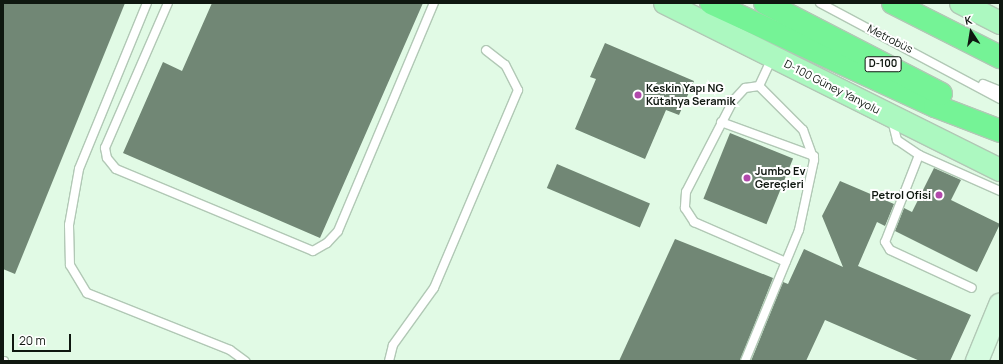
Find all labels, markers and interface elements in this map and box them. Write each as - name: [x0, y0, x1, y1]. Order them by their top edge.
- north arrow: [951, 12, 991, 52]
- text: K: [963, 12, 973, 28]
- street label: Metrobüs: [865, 22, 915, 56]
- road number: D-100: [864, 56, 902, 72]
- street label: D-100 Güney Yanyolu: [782, 57, 882, 117]
- place label: Keskin Yapı NG Kütahya Seramik: [646, 82, 735, 108]
- marker: Keskin Yapı NG Kütahya Seramik: [633, 90, 643, 100]
- place label: Jumbo Ev Gereçleri: [755, 165, 806, 191]
- marker: Jumbo Ev Gereçleri: [742, 173, 752, 183]
- place label: Petrol Ofisi: [872, 188, 931, 202]
- marker: Petrol Ofisi: [934, 190, 944, 200]
- scale bar: [14, 326, 73, 352]
- text: 20 m: [19, 332, 46, 349]

